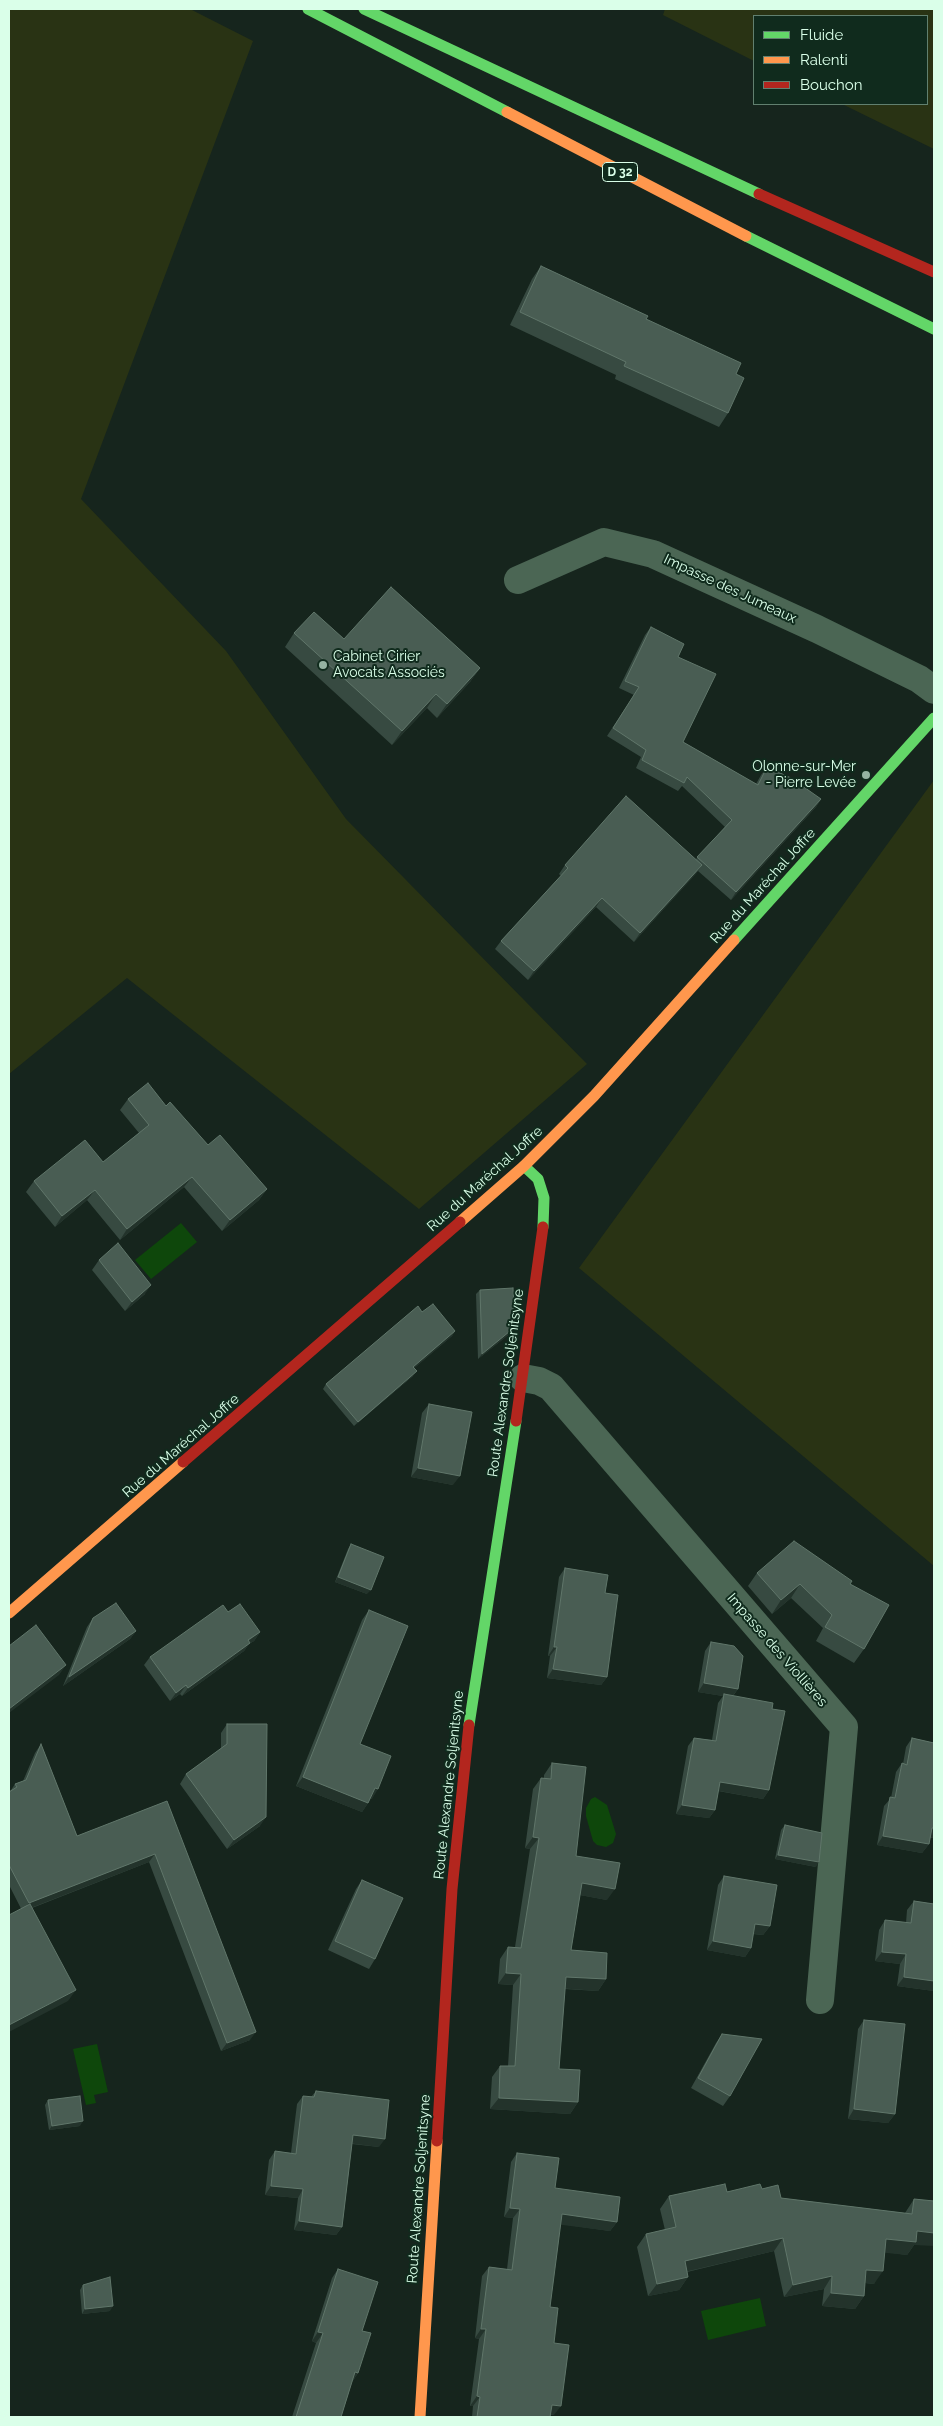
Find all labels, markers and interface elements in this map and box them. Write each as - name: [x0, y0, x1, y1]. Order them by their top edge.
- legend: [753, 15, 928, 105]
- text: Fluide: [800, 26, 843, 44]
- text: Ralenti: [800, 51, 848, 69]
- text: Bouchon: [800, 76, 862, 94]
- road number: D 32: [602, 162, 638, 182]
- street label: Impasse des Jumeaux: [661, 551, 799, 627]
- place label: Cabinet Cirier Avocats Associés: [333, 649, 445, 682]
- marker: Cabinet Cirier Avocats Associés: [317, 659, 329, 671]
- place label: Olonne-sur-Mer - Pierre Levée: [752, 759, 856, 792]
- marker: Olonne-sur-Mer - Pierre Levée: [860, 769, 872, 781]
- street label: Rue du Maréchal Joffre: [707, 825, 819, 947]
- street label: Rue du Maréchal Joffre: [424, 1123, 546, 1235]
- street label: Route Alexandre Soljenitsyne: [484, 1288, 528, 1478]
- street label: Rue du Maréchal Joffre: [119, 1391, 243, 1501]
- street label: Impasse des Viollières: [723, 1590, 831, 1710]
- street label: Route Alexandre Soljenitsyne: [431, 1690, 467, 1880]
- street label: Route Alexandre Soljenitsyne: [404, 2094, 434, 2284]

